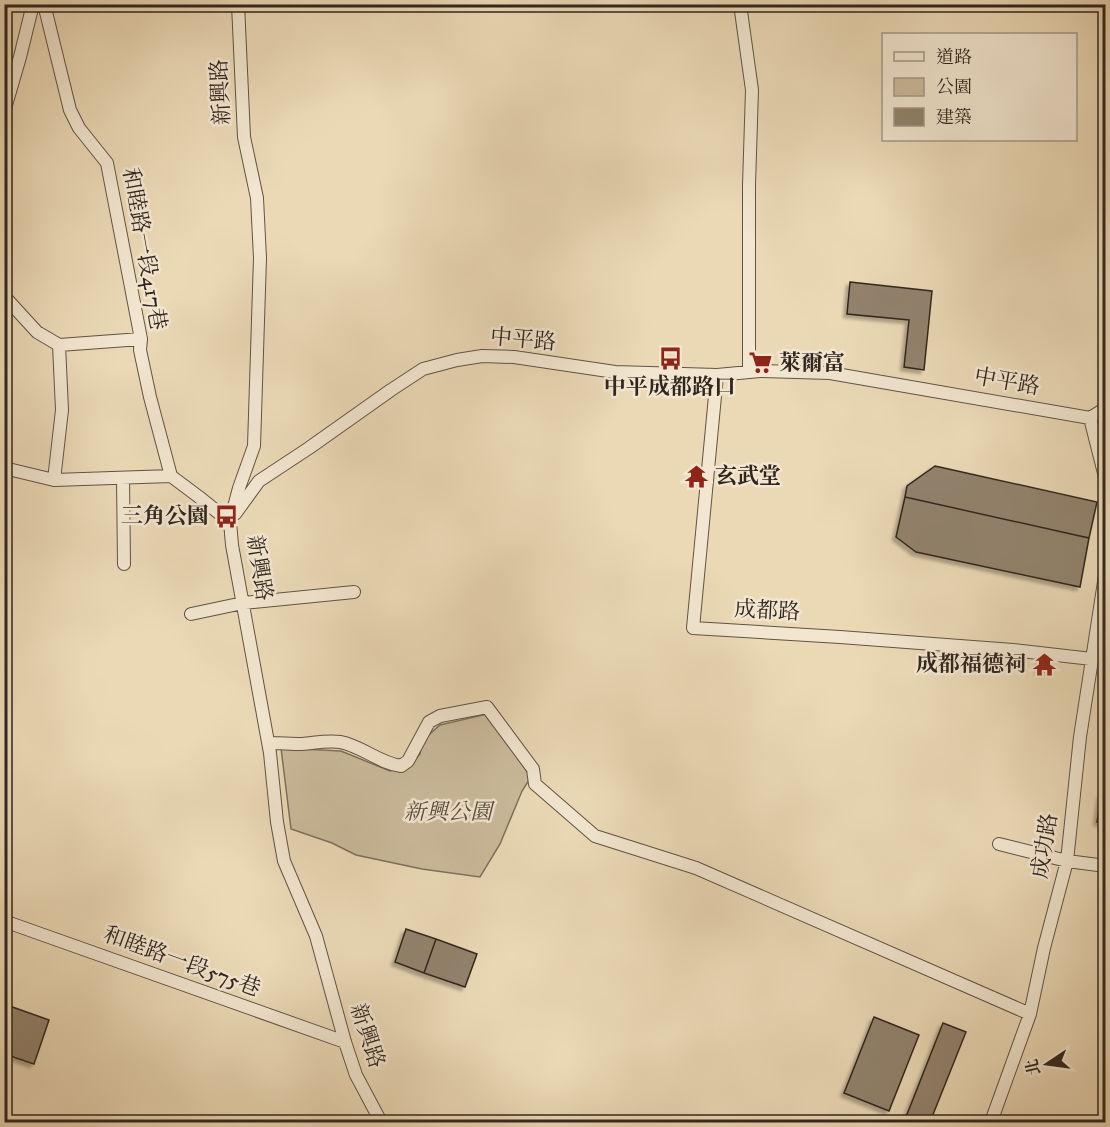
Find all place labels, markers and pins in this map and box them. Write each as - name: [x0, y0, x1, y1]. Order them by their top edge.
- bus stop icon: 中平成都路口: [657, 345, 683, 371]
- supermarket icon: 萊爾富: [748, 350, 774, 376]
- place label: 萊爾富: [779, 350, 845, 377]
- place label: 中平成都路口: [604, 374, 736, 401]
- temple icon: 玄武堂: [684, 463, 710, 489]
- place label: 玄武堂: [715, 463, 781, 490]
- place label: 三角公園: [121, 503, 209, 530]
- bus stop icon: 三角公園: [214, 503, 240, 529]
- place label: 成都福德祠: [916, 651, 1026, 678]
- temple icon: 成都福德祠: [1031, 651, 1057, 677]

